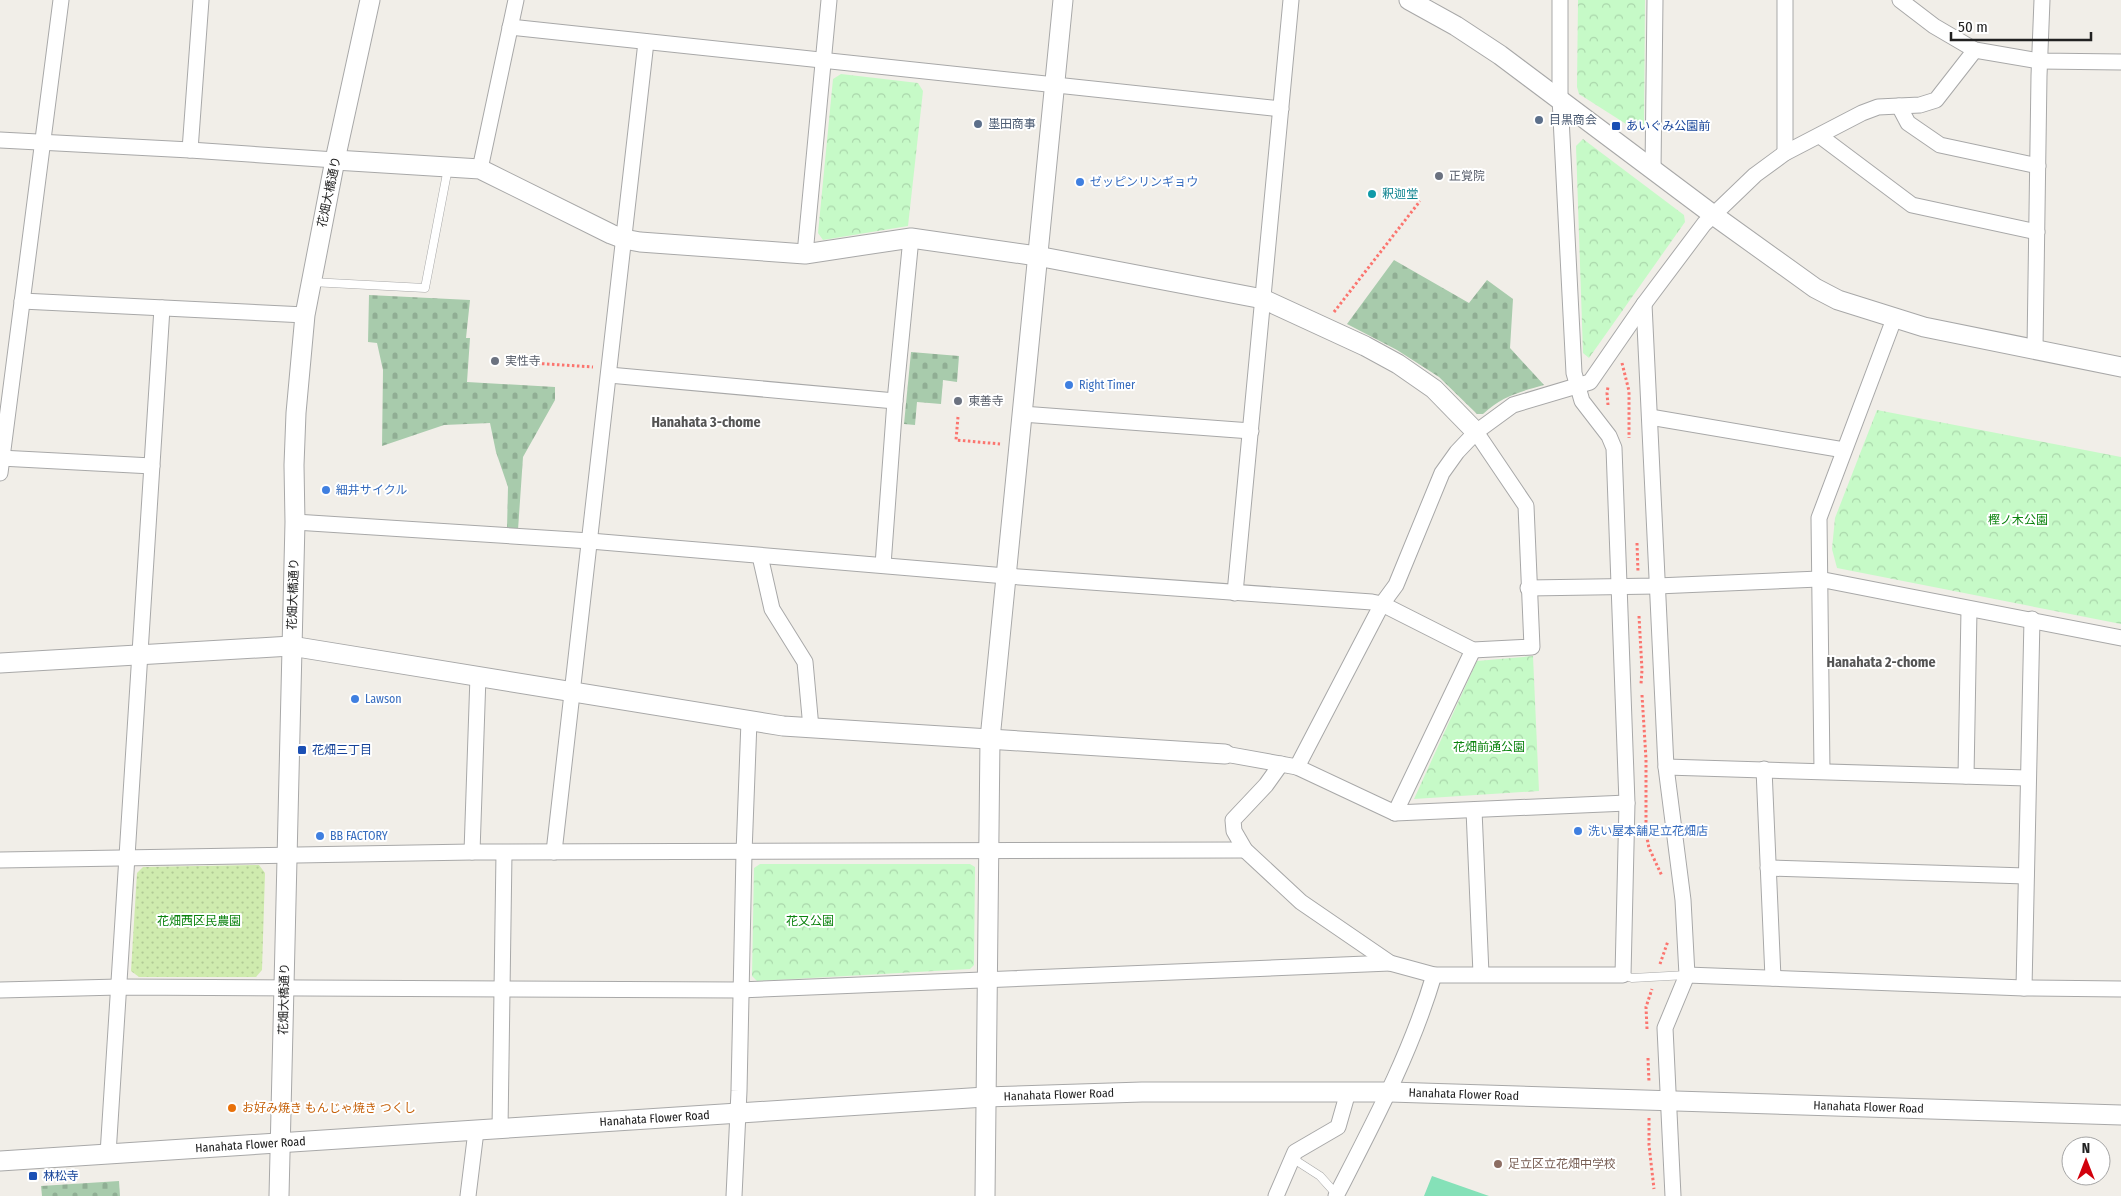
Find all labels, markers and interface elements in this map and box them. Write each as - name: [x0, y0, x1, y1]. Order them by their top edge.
- scale bar: [1951, 10, 2091, 42]
- text: 50 m: [1958, 18, 1988, 36]
- place label: 目黒商会: [1549, 113, 1597, 127]
- marker: 目黒商会: [1533, 114, 1545, 126]
- place label: 墨田商事: [988, 117, 1036, 131]
- marker: 墨田商事: [972, 118, 984, 130]
- place label: あいぐみ公園前: [1626, 119, 1710, 133]
- marker: あいぐみ公園前: [1610, 120, 1622, 132]
- street label: 花畑大橋通り: [315, 155, 343, 229]
- place label: 正覚院: [1449, 169, 1485, 183]
- marker: 正覚院: [1433, 170, 1445, 182]
- place label: ゼッピンリンギョウ: [1090, 175, 1198, 189]
- marker: ゼッピンリンギョウ: [1074, 176, 1086, 188]
- place label: 釈迦堂: [1382, 187, 1418, 201]
- marker: 釈迦堂: [1366, 188, 1378, 200]
- place label: 実性寺: [505, 354, 541, 368]
- marker: 実性寺: [489, 355, 501, 367]
- place label: Right Timer: [1079, 378, 1136, 392]
- marker: Right Timer: [1063, 379, 1075, 391]
- place label: 東善寺: [968, 394, 1004, 408]
- marker: 東善寺: [952, 395, 964, 407]
- district label: Hanahata 3-chome: [651, 414, 761, 431]
- place label: 細井サイクル: [336, 483, 407, 497]
- marker: 細井サイクル: [320, 484, 332, 496]
- park label: 樫ノ木公園: [1988, 513, 2048, 527]
- street label: 花畑大橋通り: [285, 558, 301, 630]
- district label: Hanahata 2-chome: [1826, 654, 1936, 671]
- place label: Lawson: [365, 692, 402, 706]
- marker: Lawson: [349, 693, 361, 705]
- park label: 花畑前通公園: [1453, 740, 1525, 754]
- place label: 花畑三丁目: [312, 743, 372, 757]
- marker: 花畑三丁目: [296, 744, 308, 756]
- place label: 洗い屋本舗足立花畑店: [1588, 824, 1708, 838]
- marker: 洗い屋本舗足立花畑店: [1572, 825, 1584, 837]
- place label: BB FACTORY: [330, 829, 388, 843]
- marker: BB FACTORY: [314, 830, 326, 842]
- park label: 花畑西区民農園: [157, 914, 241, 928]
- park label: 花又公園: [786, 914, 834, 928]
- street label: 花畑大橋通り: [276, 963, 292, 1035]
- street label: Hanahata Flower Road: [1003, 1086, 1114, 1103]
- street label: Hanahata Flower Road: [1408, 1086, 1519, 1103]
- street label: Hanahata Flower Road: [1813, 1098, 1924, 1116]
- place label: お好み焼き もんじゃ焼き つくし: [242, 1101, 416, 1115]
- marker: お好み焼き もんじゃ焼き つくし: [226, 1102, 238, 1114]
- street label: Hanahata Flower Road: [599, 1108, 710, 1129]
- street label: Hanahata Flower Road: [195, 1134, 306, 1155]
- north arrow: [2061, 1136, 2111, 1186]
- text: N: [2082, 1140, 2090, 1157]
- place label: 足立区立花畑中学校: [1508, 1157, 1616, 1171]
- marker: 足立区立花畑中学校: [1492, 1158, 1504, 1170]
- place label: 林松寺: [43, 1169, 79, 1183]
- marker: 林松寺: [27, 1170, 39, 1182]

